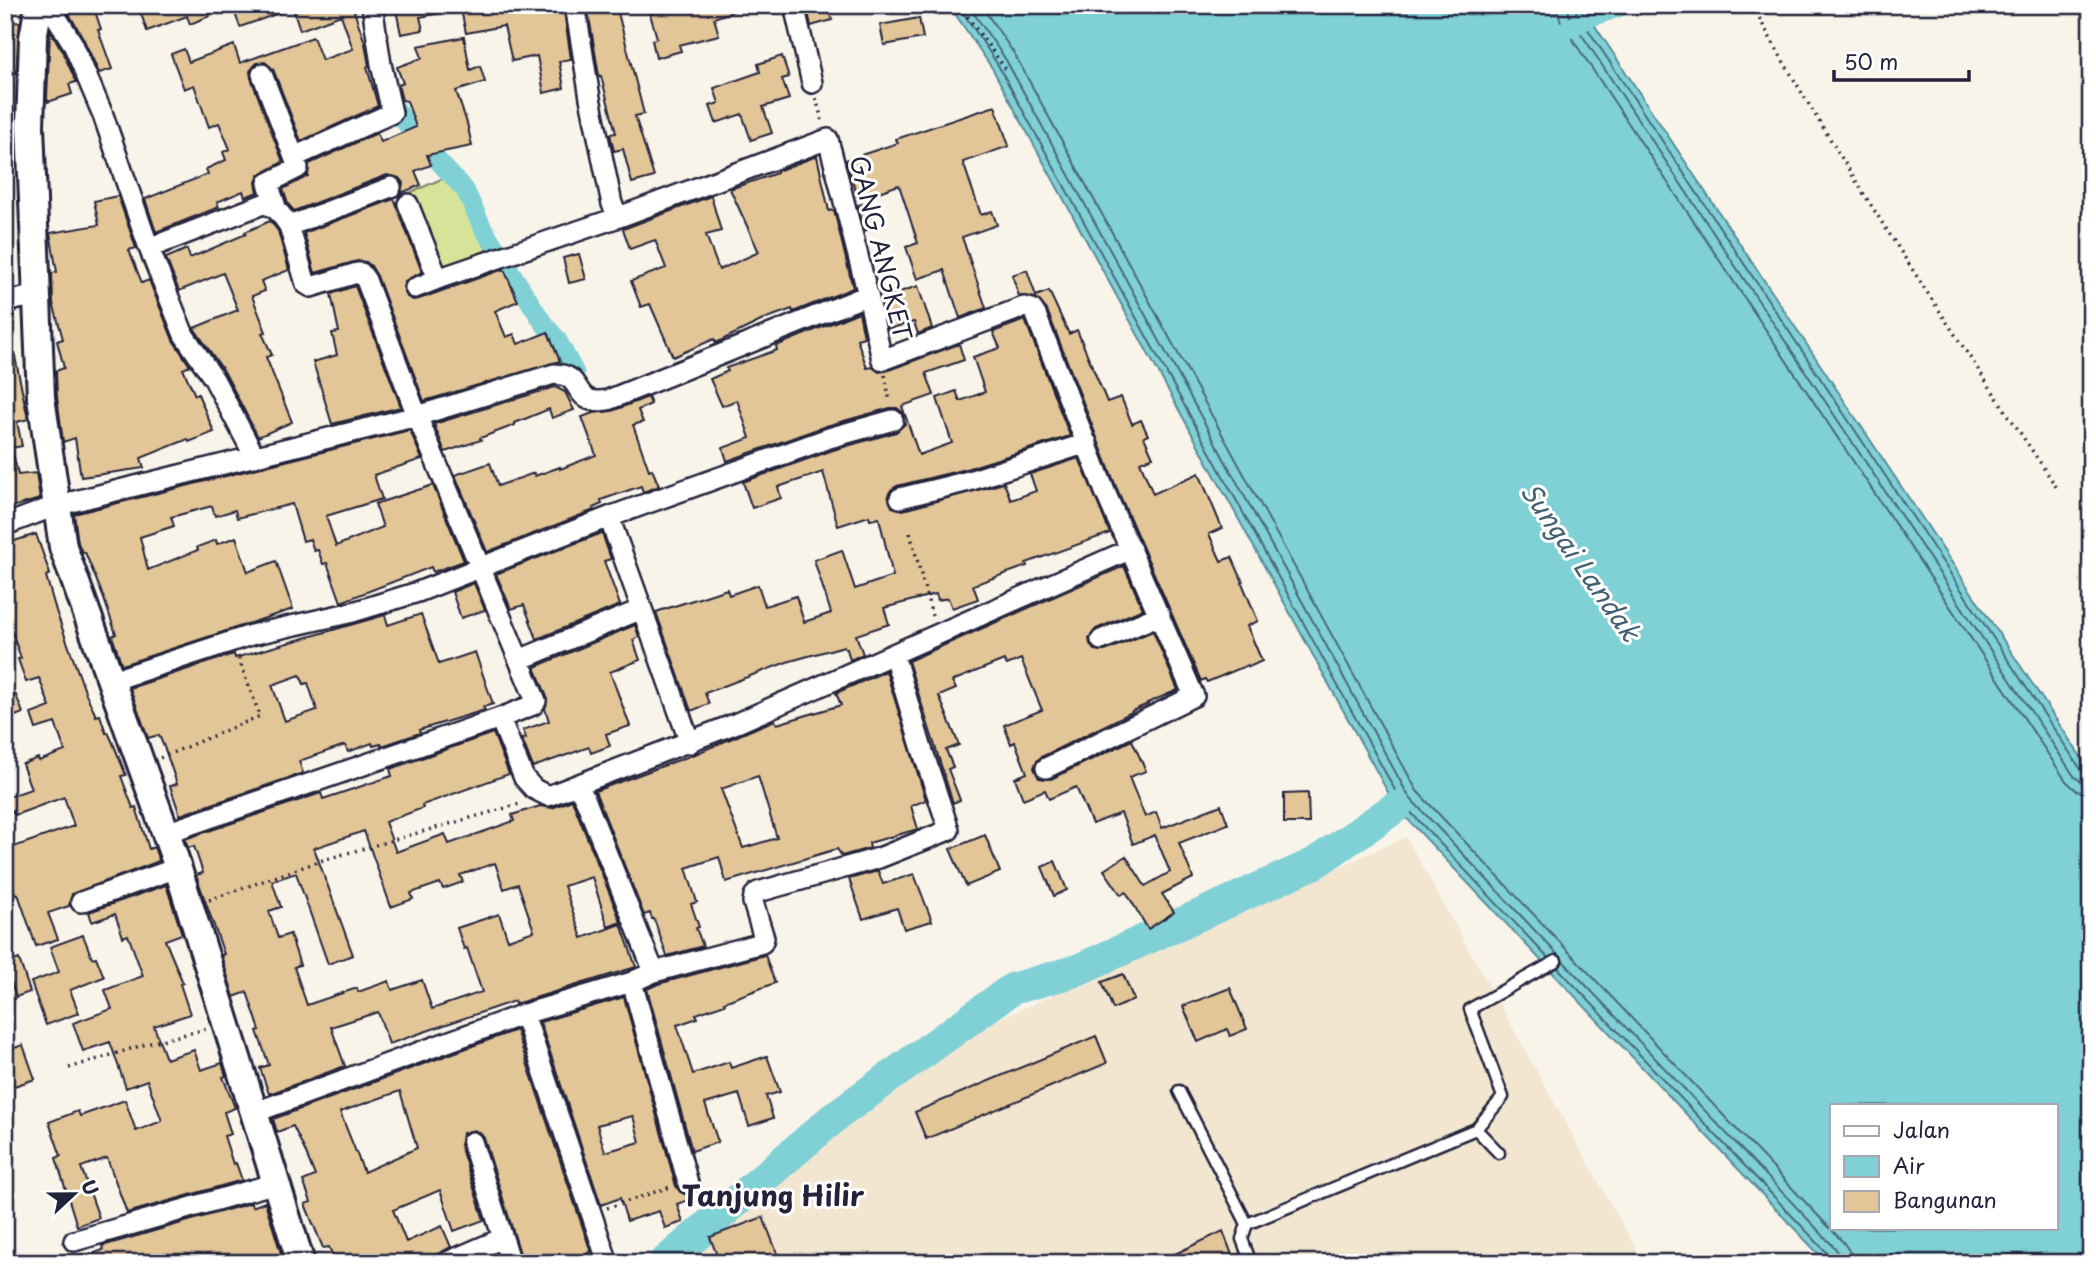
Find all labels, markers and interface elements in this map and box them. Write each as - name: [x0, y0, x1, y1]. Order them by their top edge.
- scale bar: [1834, 38, 1968, 82]
- text: 50 m: [1844, 45, 1898, 77]
- street label: GANG ANGKET: [842, 151, 922, 344]
- water label: Sungai Landak: [1512, 474, 1651, 649]
- legend: [1830, 1104, 2058, 1230]
- text: Jalan: [1893, 1113, 1950, 1145]
- text: Air: [1893, 1149, 1925, 1181]
- north arrow: [38, 1160, 108, 1230]
- district label: Tanjung Hilir: [682, 1173, 865, 1216]
- text: U: [75, 1175, 106, 1199]
- text: Bangunan: [1893, 1183, 1997, 1215]

